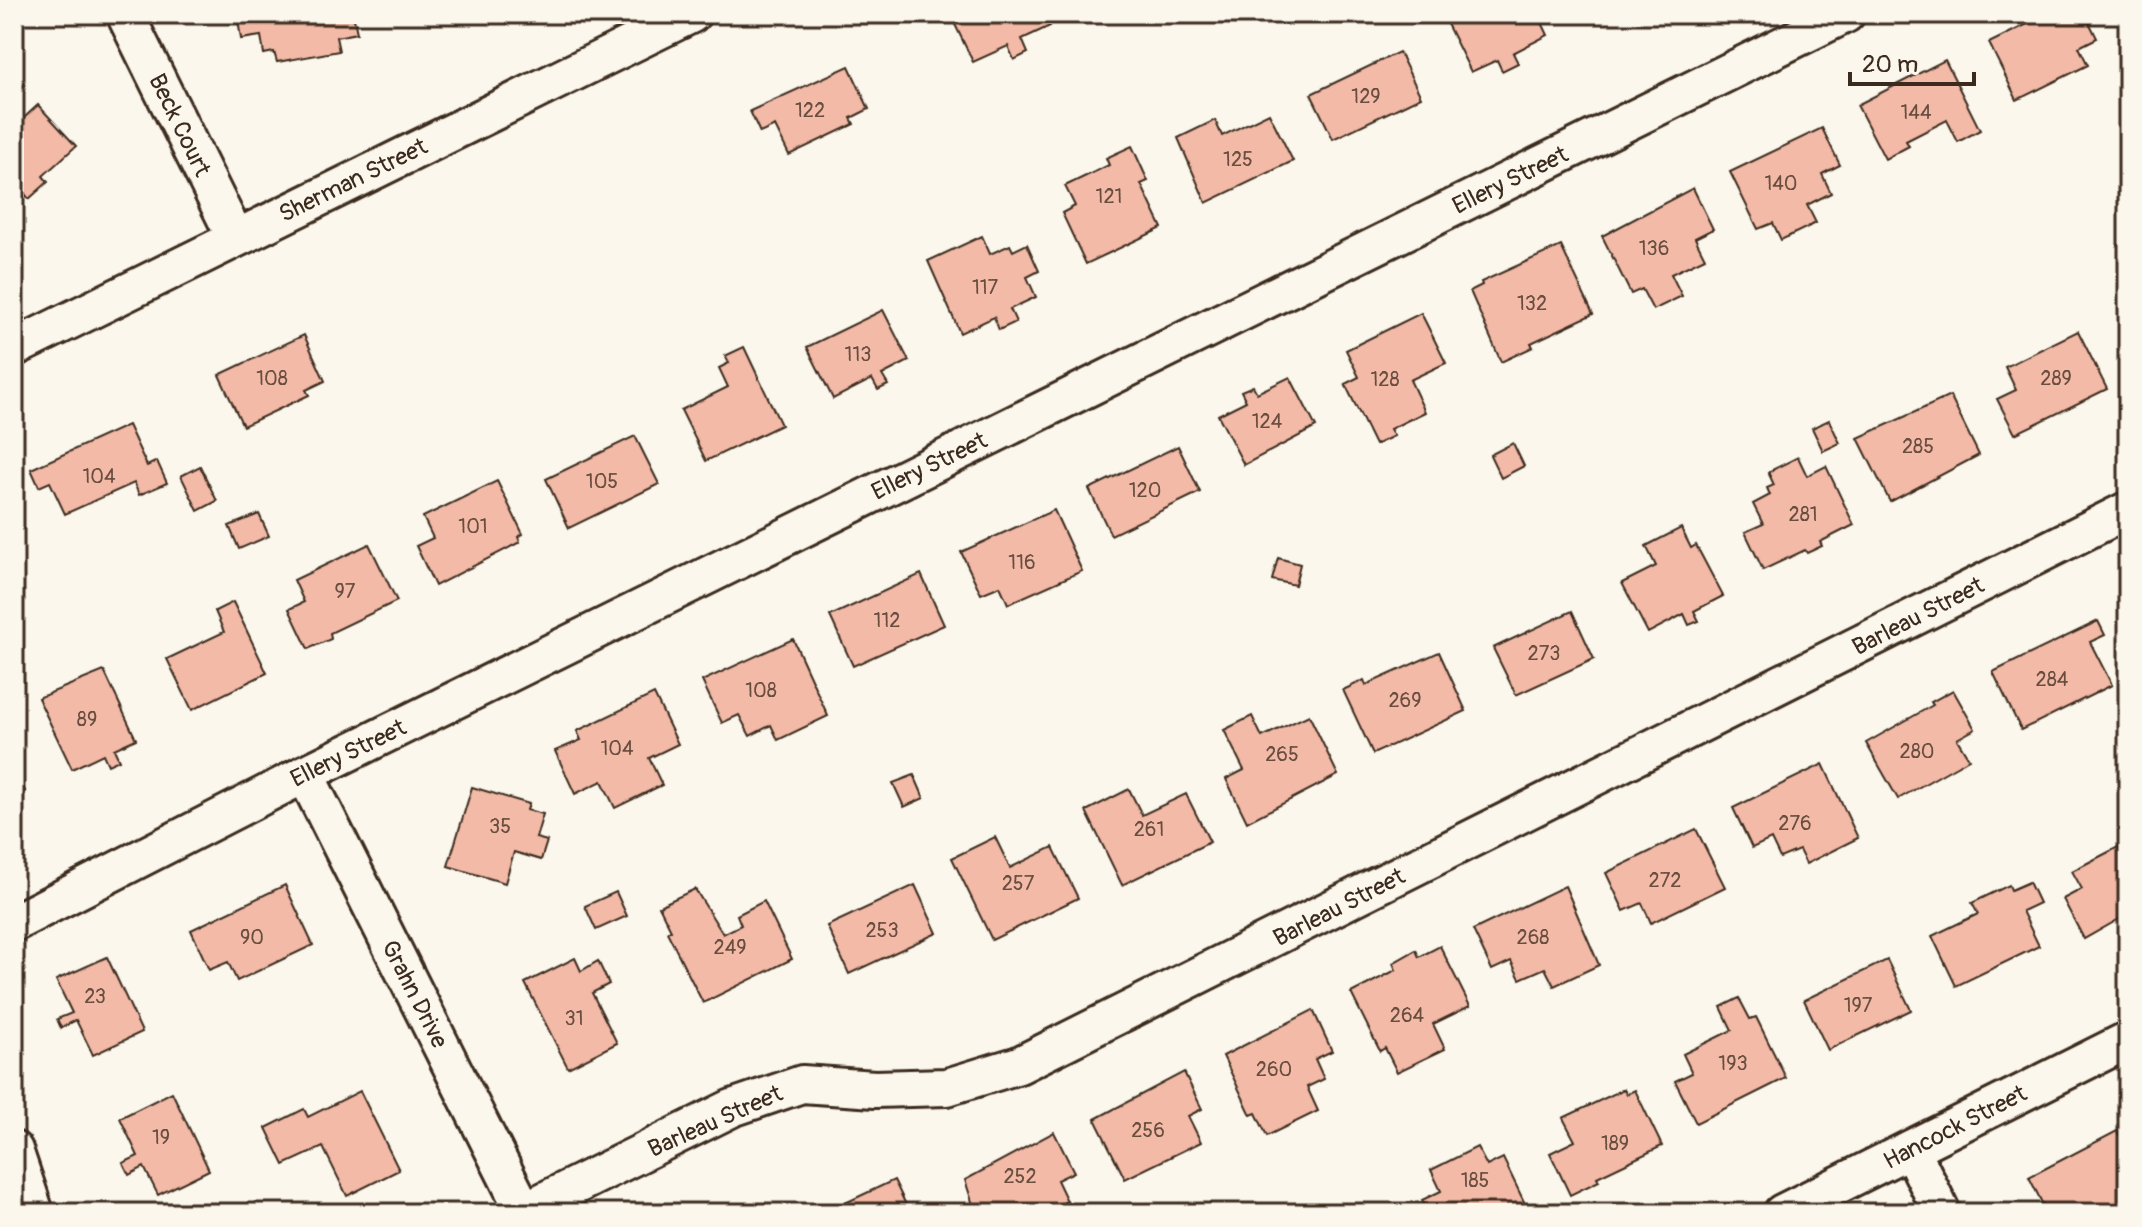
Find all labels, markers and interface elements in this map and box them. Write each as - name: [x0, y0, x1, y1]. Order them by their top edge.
- scale bar: [1850, 36, 1974, 86]
- text: 20 m: [1862, 50, 1918, 79]
- street label: Beck Court: [142, 69, 217, 182]
- house number: 129: [1351, 84, 1381, 109]
- house number: 122: [795, 98, 825, 123]
- house number: 144: [1900, 100, 1932, 125]
- street label: Sherman Street: [274, 132, 432, 229]
- street label: Ellery Street: [1448, 140, 1573, 221]
- house number: 125: [1223, 147, 1253, 172]
- house number: 140: [1764, 171, 1798, 196]
- house number: 121: [1096, 184, 1122, 209]
- house number: 136: [1639, 236, 1669, 261]
- house number: 117: [972, 275, 999, 300]
- house number: 132: [1517, 291, 1547, 316]
- house number: 113: [845, 342, 871, 367]
- house number: 108: [256, 366, 288, 391]
- house number: 289: [2040, 366, 2072, 391]
- house number: 128: [1370, 367, 1400, 392]
- house number: 124: [1252, 409, 1283, 434]
- street label: Ellery Street: [867, 426, 992, 507]
- house number: 285: [1902, 434, 1934, 459]
- house number: 104: [82, 464, 116, 489]
- house number: 105: [586, 469, 618, 494]
- house number: 120: [1129, 478, 1161, 503]
- house number: 281: [1788, 502, 1818, 527]
- house number: 101: [458, 514, 488, 539]
- house number: 116: [1008, 550, 1036, 575]
- street label: Barleau Street: [1848, 571, 1989, 662]
- house number: 97: [335, 579, 356, 604]
- house number: 112: [874, 608, 900, 633]
- house number: 273: [1528, 641, 1560, 666]
- house number: 284: [2036, 667, 2069, 692]
- house number: 108: [745, 678, 777, 703]
- house number: 269: [1388, 688, 1422, 713]
- house number: 89: [77, 707, 97, 732]
- street label: Ellery Street: [286, 713, 411, 794]
- house number: 104: [600, 736, 634, 761]
- house number: 280: [1900, 739, 1934, 764]
- house number: 265: [1265, 742, 1299, 767]
- house number: 276: [1778, 811, 1812, 836]
- house number: 35: [489, 814, 511, 839]
- house number: 261: [1134, 817, 1164, 842]
- street label: Barleau Street: [1269, 862, 1410, 953]
- house number: 272: [1649, 868, 1681, 893]
- house number: 257: [1002, 871, 1035, 896]
- house number: 253: [865, 918, 899, 943]
- house number: 90: [240, 925, 264, 950]
- house number: 268: [1517, 925, 1549, 950]
- house number: 249: [713, 935, 747, 960]
- street label: Grahn Drive: [375, 936, 454, 1053]
- house number: 23: [84, 984, 106, 1009]
- house number: 197: [1844, 993, 1873, 1018]
- house number: 264: [1390, 1003, 1425, 1028]
- house number: 31: [565, 1006, 583, 1031]
- house number: 193: [1718, 1051, 1748, 1076]
- house number: 260: [1256, 1057, 1292, 1082]
- street label: Barleau Street: [644, 1079, 787, 1164]
- street label: Hancock Street: [1879, 1079, 2032, 1176]
- house number: 256: [1131, 1118, 1165, 1143]
- house number: 19: [152, 1125, 170, 1150]
- house number: 189: [1601, 1131, 1629, 1156]
- house number: 252: [1003, 1164, 1037, 1189]
- house number: 185: [1461, 1168, 1489, 1193]

